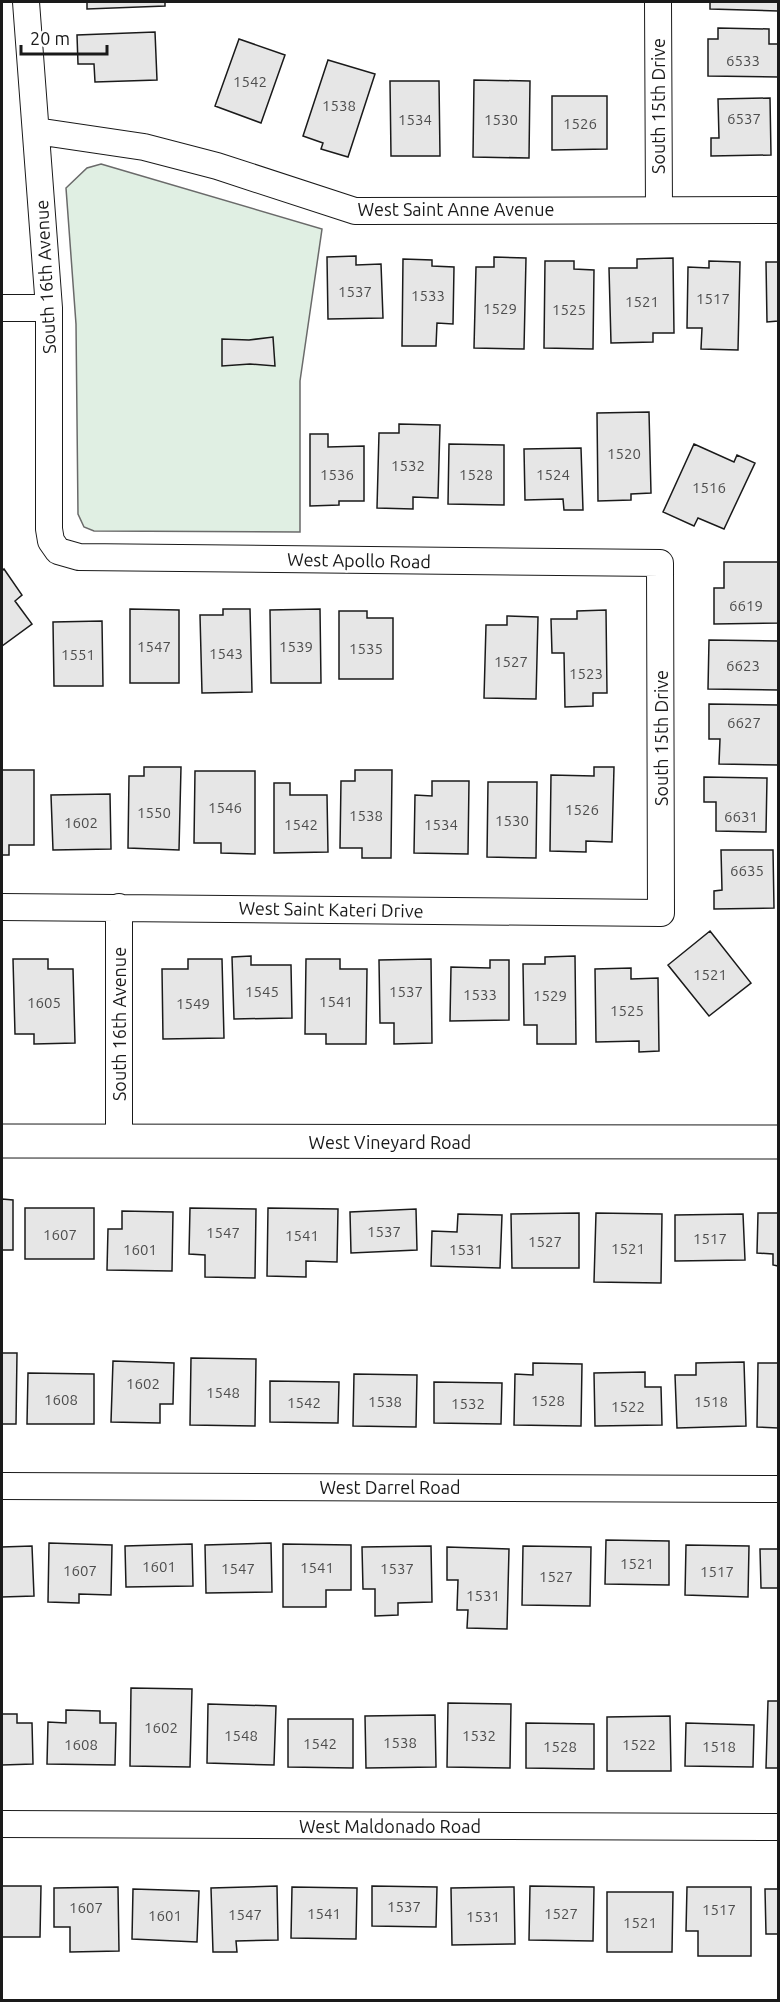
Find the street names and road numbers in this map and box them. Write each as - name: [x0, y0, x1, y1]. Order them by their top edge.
- street label: South 15th Drive: [648, 38, 668, 174]
- street label: West Saint Anne Avenue: [358, 199, 554, 219]
- street label: South 16th Avenue: [31, 200, 59, 354]
- street label: West Apollo Road: [287, 549, 431, 571]
- street label: South 15th Drive: [651, 670, 671, 806]
- street label: West Saint Kateri Drive: [238, 897, 424, 921]
- street label: South 16th Avenue: [109, 947, 129, 1101]
- street label: West Vineyard Road: [309, 1132, 471, 1152]
- street label: West Darrel Road: [319, 1477, 461, 1497]
- street label: West Maldonado Road: [299, 1816, 481, 1836]

